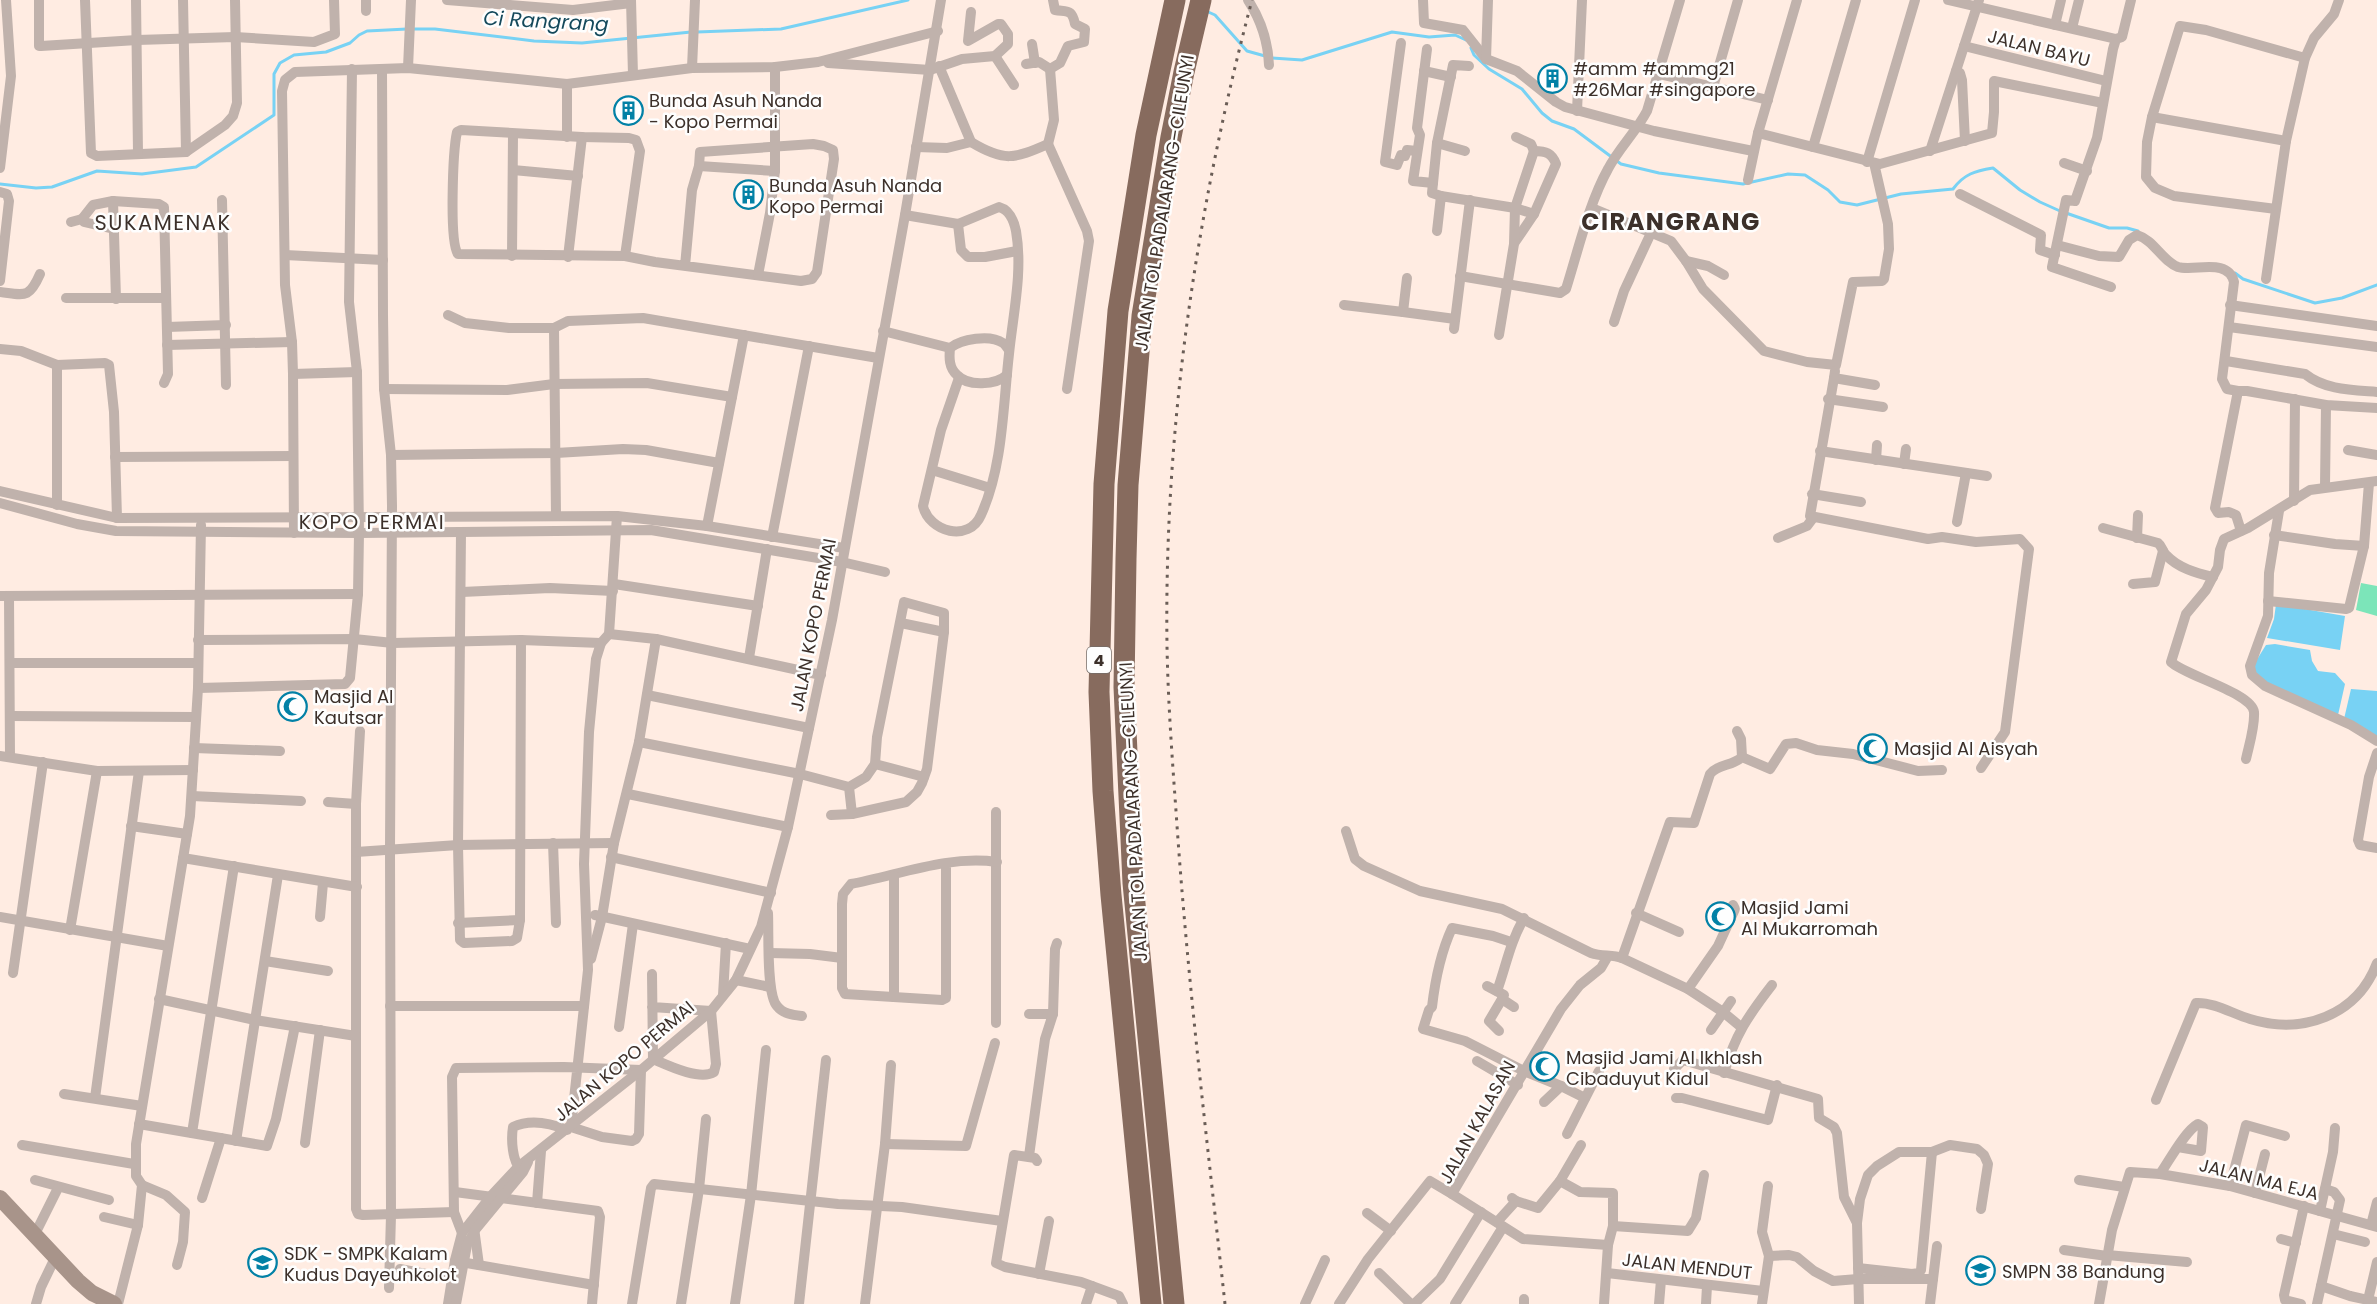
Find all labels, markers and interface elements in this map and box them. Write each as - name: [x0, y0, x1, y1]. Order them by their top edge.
- water label: Ci Rangrang: [483, 4, 609, 38]
- street label: JALAN BAYU: [1985, 23, 2093, 73]
- street label: JALAN TOL PADALARANG–CILEUNYI: [1128, 53, 1200, 353]
- place label: #amm #ammg21 #26Mar #singapore: [1573, 56, 1755, 102]
- building icon: #amm #ammg21 #26Mar #singapore: [1536, 62, 1568, 94]
- place label: Bunda Asuh Nanda - Kopo Permai: [649, 88, 822, 134]
- building icon: Bunda Asuh Nanda - Kopo Permai: [612, 94, 644, 126]
- place label: Bunda Asuh Nanda Kopo Permai: [769, 173, 942, 219]
- building icon: Bunda Asuh Nanda Kopo Permai: [732, 179, 764, 211]
- district label: CIRANGRANG: [1581, 205, 1761, 238]
- district label: SUKAMENAK: [94, 208, 232, 237]
- district label: KOPO PERMAI: [299, 508, 445, 536]
- street label: JALAN KOPO PERMAI: [784, 536, 842, 714]
- road number: 4: [1087, 647, 1111, 673]
- street label: JALAN TOL PADALARANG–CILEUNYI: [1113, 662, 1153, 962]
- place label: Masjid Al Kautsar: [314, 684, 394, 730]
- mosque icon: Masjid Al Kautsar: [277, 690, 309, 722]
- mosque icon: Masjid Al Aisyah: [1857, 732, 1889, 764]
- place label: Masjid Al Aisyah: [1894, 736, 2038, 761]
- place label: Masjid Jami Al Mukarromah: [1741, 895, 1878, 941]
- mosque icon: Masjid Jami Al Mukarromah: [1704, 901, 1736, 933]
- street label: JALAN KOPO PERMAI: [549, 995, 699, 1127]
- place label: Masjid Jami Al Ikhlash Cibaduyut Kidul: [1566, 1045, 1763, 1091]
- mosque icon: Masjid Jami Al Ikhlash Cibaduyut Kidul: [1529, 1051, 1561, 1083]
- street label: JALAN KALASAN: [1433, 1056, 1521, 1188]
- street label: JALAN MA EJA: [2197, 1152, 2321, 1206]
- place label: SDK - SMPK Kalam Kudus Dayeuhkolot: [284, 1241, 457, 1287]
- school or university icon: SDK - SMPK Kalam Kudus Dayeuhkolot: [247, 1247, 279, 1279]
- street label: JALAN MENDUT: [1621, 1247, 1754, 1285]
- school or university icon: SMPN 38 Bandung: [1965, 1255, 1997, 1287]
- place label: SMPN 38 Bandung: [2002, 1259, 2165, 1284]

